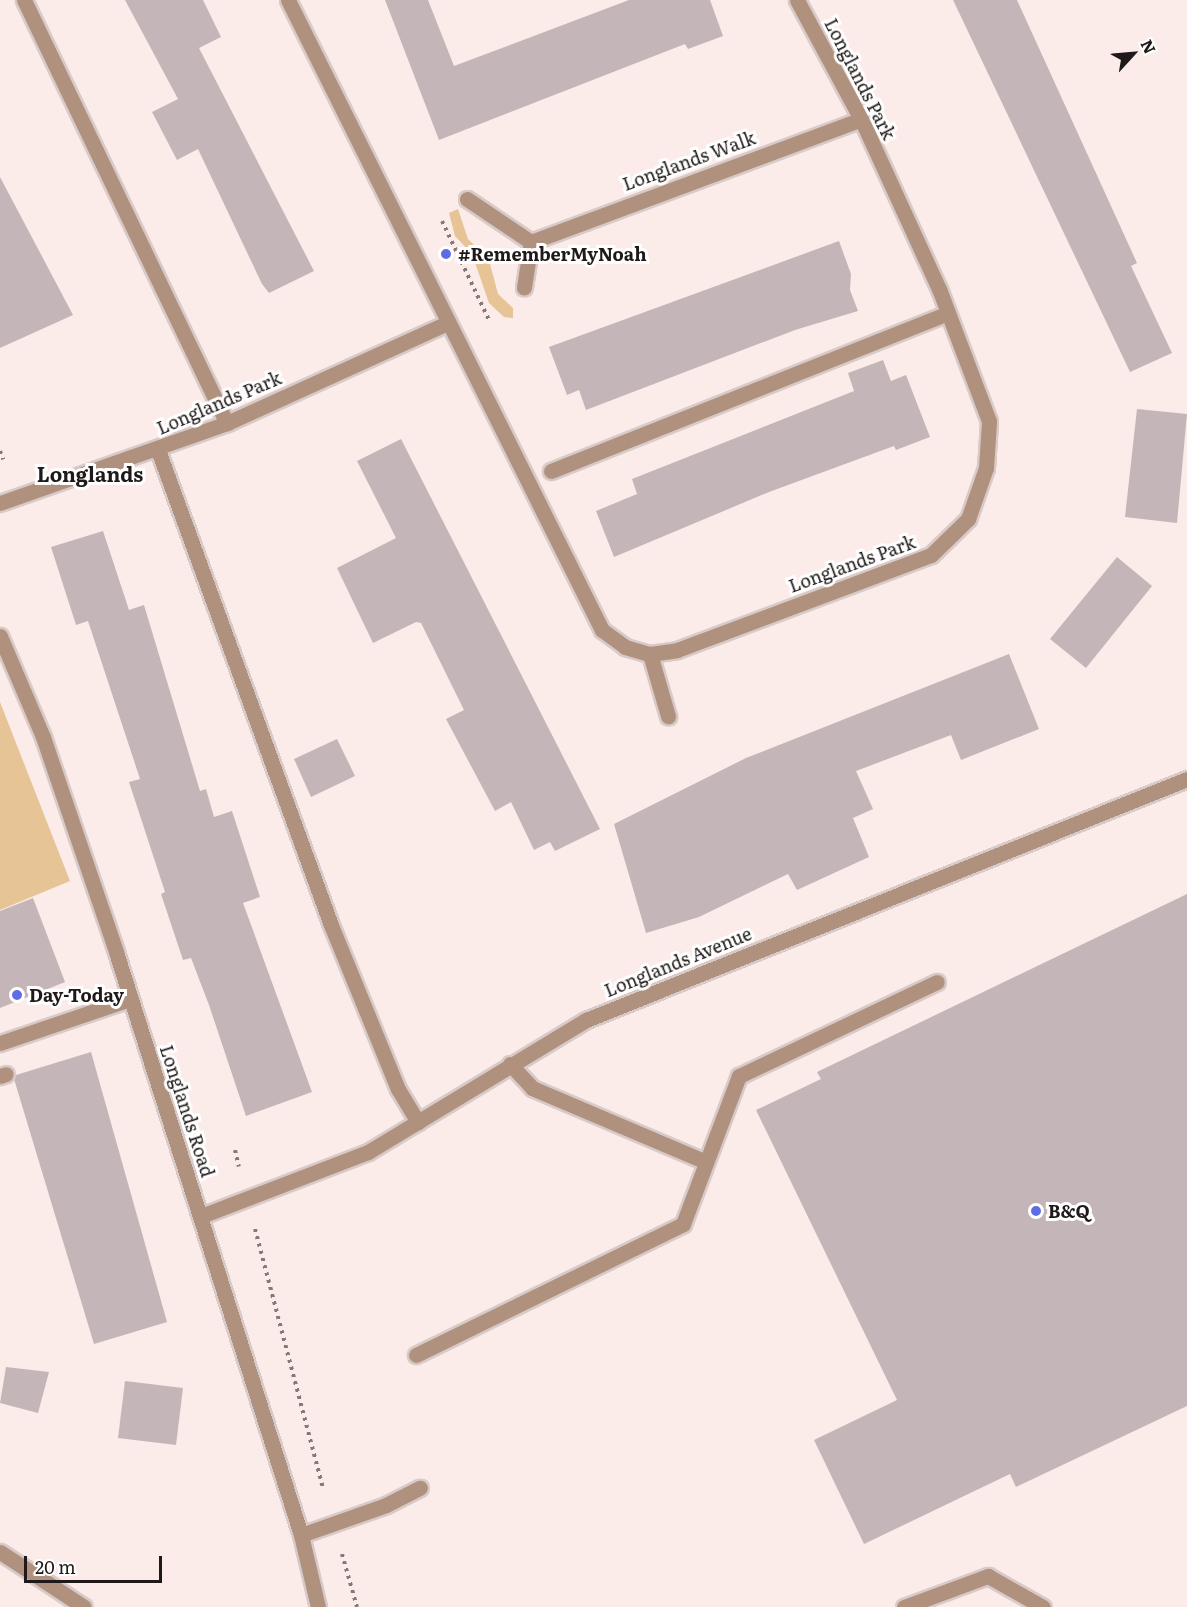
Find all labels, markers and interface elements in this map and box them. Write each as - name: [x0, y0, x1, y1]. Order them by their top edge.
- street label: Longlands Park: [820, 15, 900, 143]
- north arrow: [1103, 24, 1163, 84]
- text: N: [1135, 35, 1163, 57]
- street label: Longlands Walk: [620, 127, 758, 195]
- place label: #RememberMyNoah: [458, 243, 647, 265]
- marker: #RememberMyNoah: [439, 247, 453, 261]
- street label: Longlands Park: [153, 367, 285, 439]
- district label: Longlands: [37, 461, 143, 485]
- street label: Longlands Park: [786, 531, 918, 597]
- street label: Longlands Avenue: [601, 923, 755, 1001]
- place label: Day-Today: [29, 984, 124, 1006]
- marker: Day-Today: [10, 988, 24, 1002]
- street label: Longlands Road: [156, 1042, 218, 1180]
- place label: B&Q: [1048, 1200, 1090, 1222]
- marker: B&Q: [1029, 1204, 1043, 1218]
- scale bar: [27, 1544, 165, 1582]
- text: 20 m: [35, 1553, 76, 1580]

